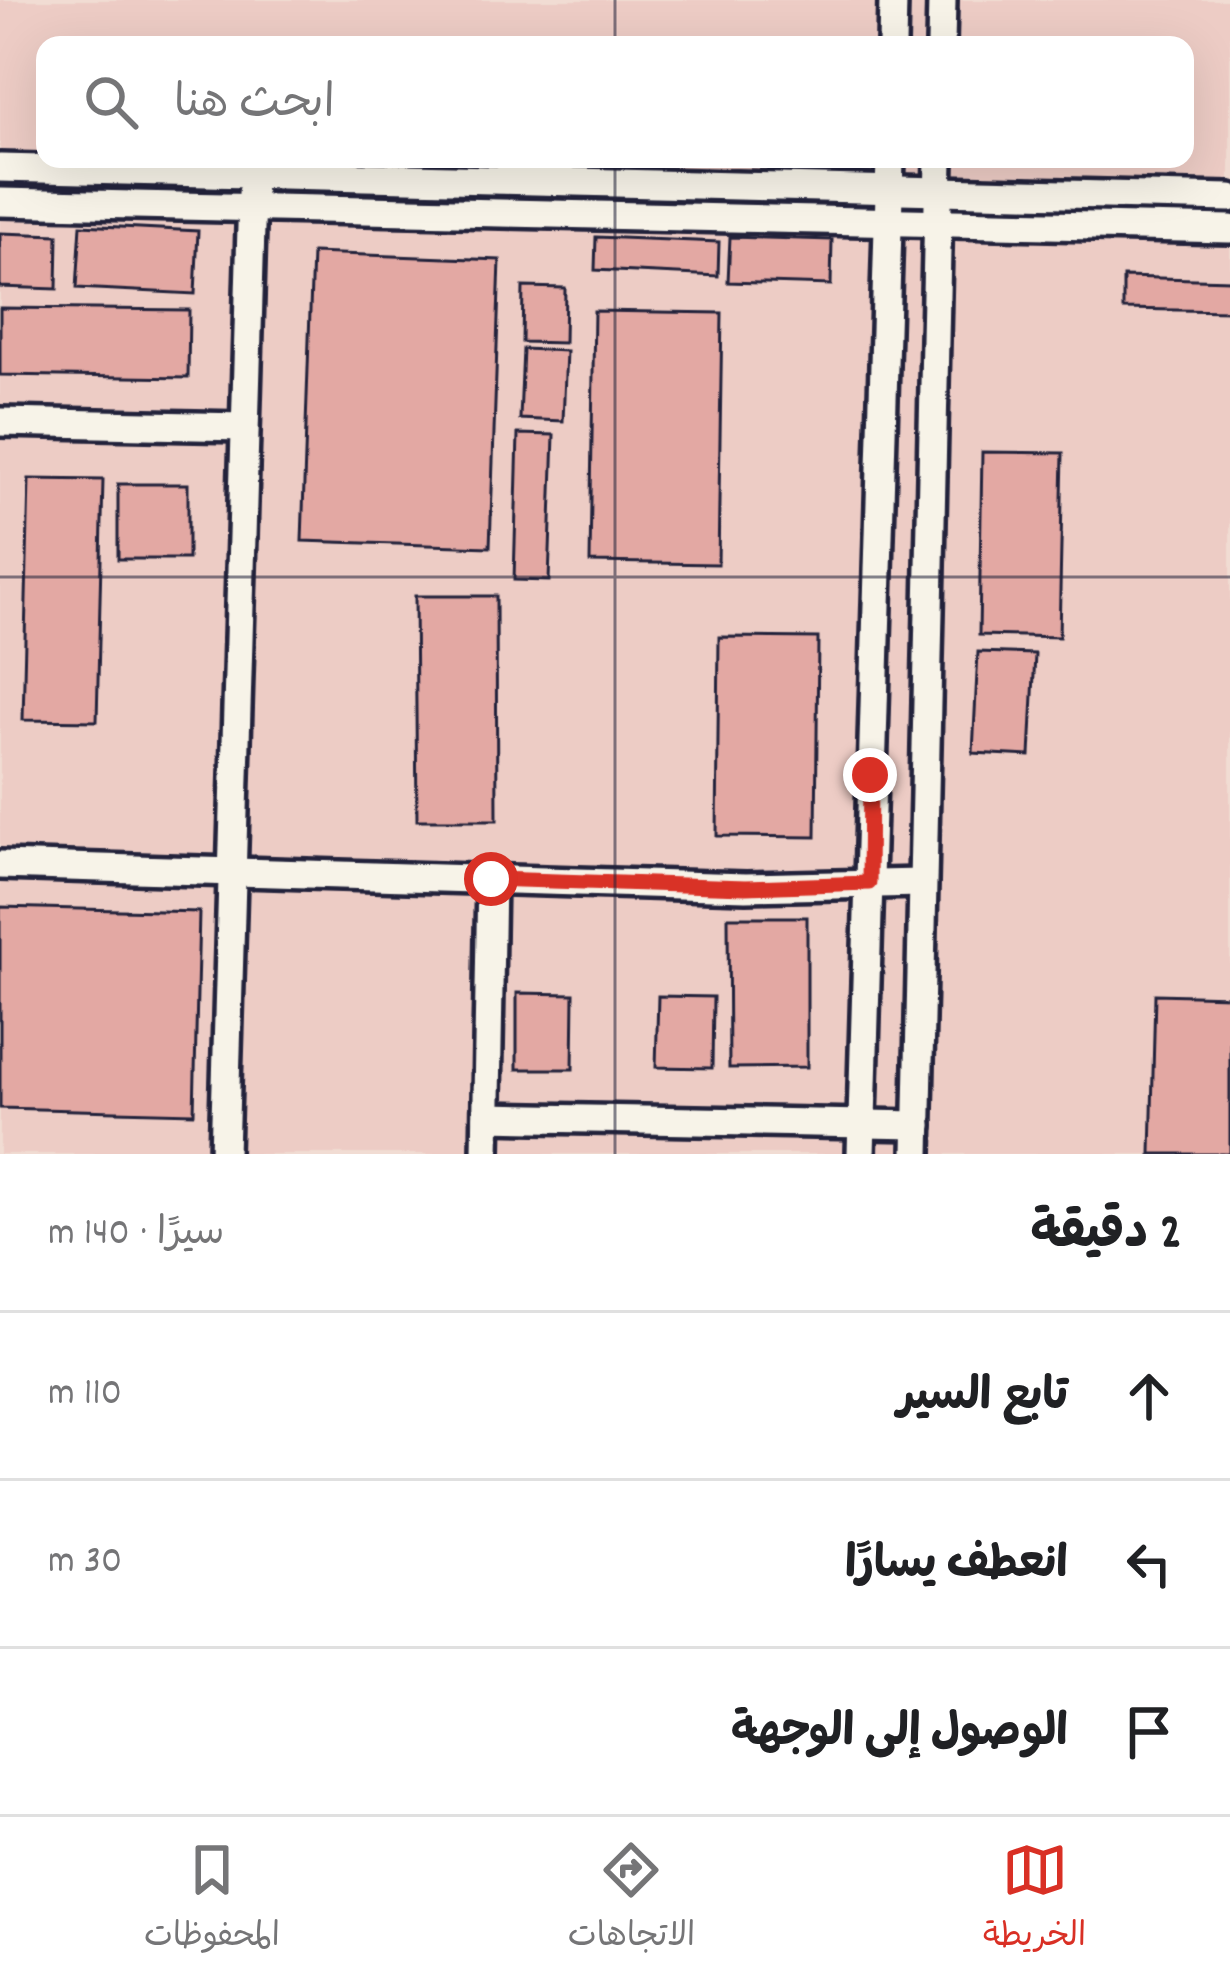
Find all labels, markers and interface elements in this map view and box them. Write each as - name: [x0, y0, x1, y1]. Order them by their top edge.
- search box: [36, 36, 1194, 168]
- icon: search: [78, 69, 144, 135]
- text: ابحث هنا: [174, 74, 335, 138]
- route end: [843, 748, 897, 802]
- route start: [464, 852, 518, 906]
- text: 2 دقيقة: [1030, 1200, 1182, 1272]
- text: سيرًا · 140 m: [48, 1208, 224, 1263]
- icon: ahead: [1116, 1363, 1182, 1429]
- text: تابع السير: [897, 1367, 1068, 1431]
- text: 110 m: [48, 1368, 122, 1423]
- icon: left: [1116, 1531, 1182, 1597]
- text: انعطف يسارًا: [845, 1535, 1068, 1599]
- text: 30 m: [48, 1536, 122, 1591]
- icon: arrive: [1116, 1699, 1182, 1765]
- text: الوصول إلى الوجهة: [731, 1703, 1068, 1767]
- tab: المحفوظات: [144, 1837, 280, 1963]
- tab: الاتجاهات: [568, 1837, 695, 1963]
- tab: الخريطة: [983, 1837, 1086, 1963]

